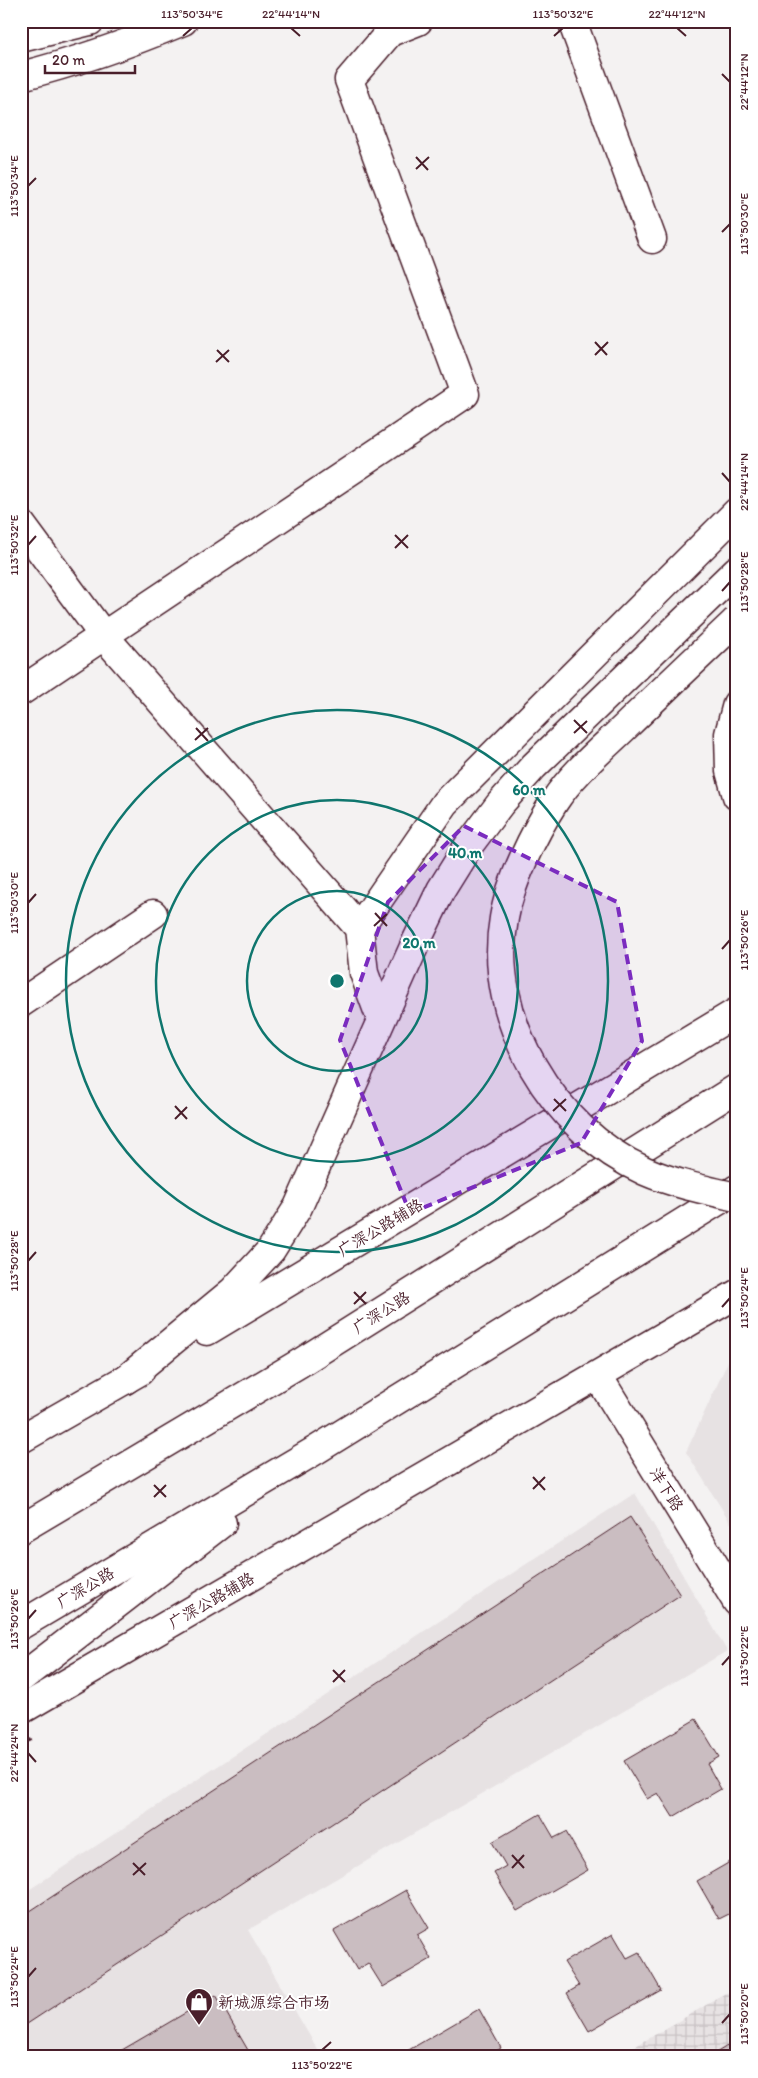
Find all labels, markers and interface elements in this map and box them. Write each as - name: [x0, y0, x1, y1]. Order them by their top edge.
- text: 113°50'34"E: [161, 7, 223, 21]
- text: 22°44'14"N: [262, 7, 320, 21]
- text: 113°50'32"E: [533, 7, 594, 21]
- text: 22°44'12"N: [648, 7, 706, 21]
- scale bar: [45, 42, 135, 74]
- text: 20 m: [52, 51, 86, 69]
- text: 22°44'12"N: [737, 53, 751, 111]
- text: 113°50'34"E: [7, 155, 21, 217]
- text: 113°50'30"E: [737, 193, 751, 255]
- text: 22°44'14"N: [737, 453, 751, 511]
- text: 113°50'32"E: [7, 514, 21, 576]
- text: 113°50'28"E: [737, 551, 751, 613]
- text: 60 m: [512, 781, 546, 799]
- text: 40 m: [448, 844, 483, 862]
- text: 113°50'30"E: [7, 872, 21, 934]
- text: 113°50'26"E: [737, 909, 751, 970]
- text: 20 m: [402, 934, 436, 952]
- centre of rings: [328, 972, 346, 990]
- street label: 广深公路辅路: [334, 1195, 426, 1260]
- text: 113°50'28"E: [7, 1230, 21, 1292]
- text: 113°50'24"E: [737, 1267, 751, 1329]
- street label: 广深公路: [349, 1287, 413, 1337]
- street label: 洋下路: [646, 1464, 687, 1515]
- street label: 广深公路: [53, 1563, 118, 1612]
- street label: 广深公路辅路: [165, 1568, 258, 1633]
- text: 113°50'26"E: [7, 1588, 21, 1649]
- text: 113°50'22"E: [737, 1625, 751, 1686]
- text: 22°44'24"N: [7, 1724, 21, 1782]
- text: 113°50'24"E: [7, 1946, 21, 2008]
- text: 113°50'20"E: [737, 1983, 751, 2045]
- shop icon: 新城源综合市场: [184, 1987, 214, 2026]
- place label: 新城源综合市场: [218, 1993, 330, 2012]
- text: 113°50'22"E: [292, 2058, 353, 2072]

